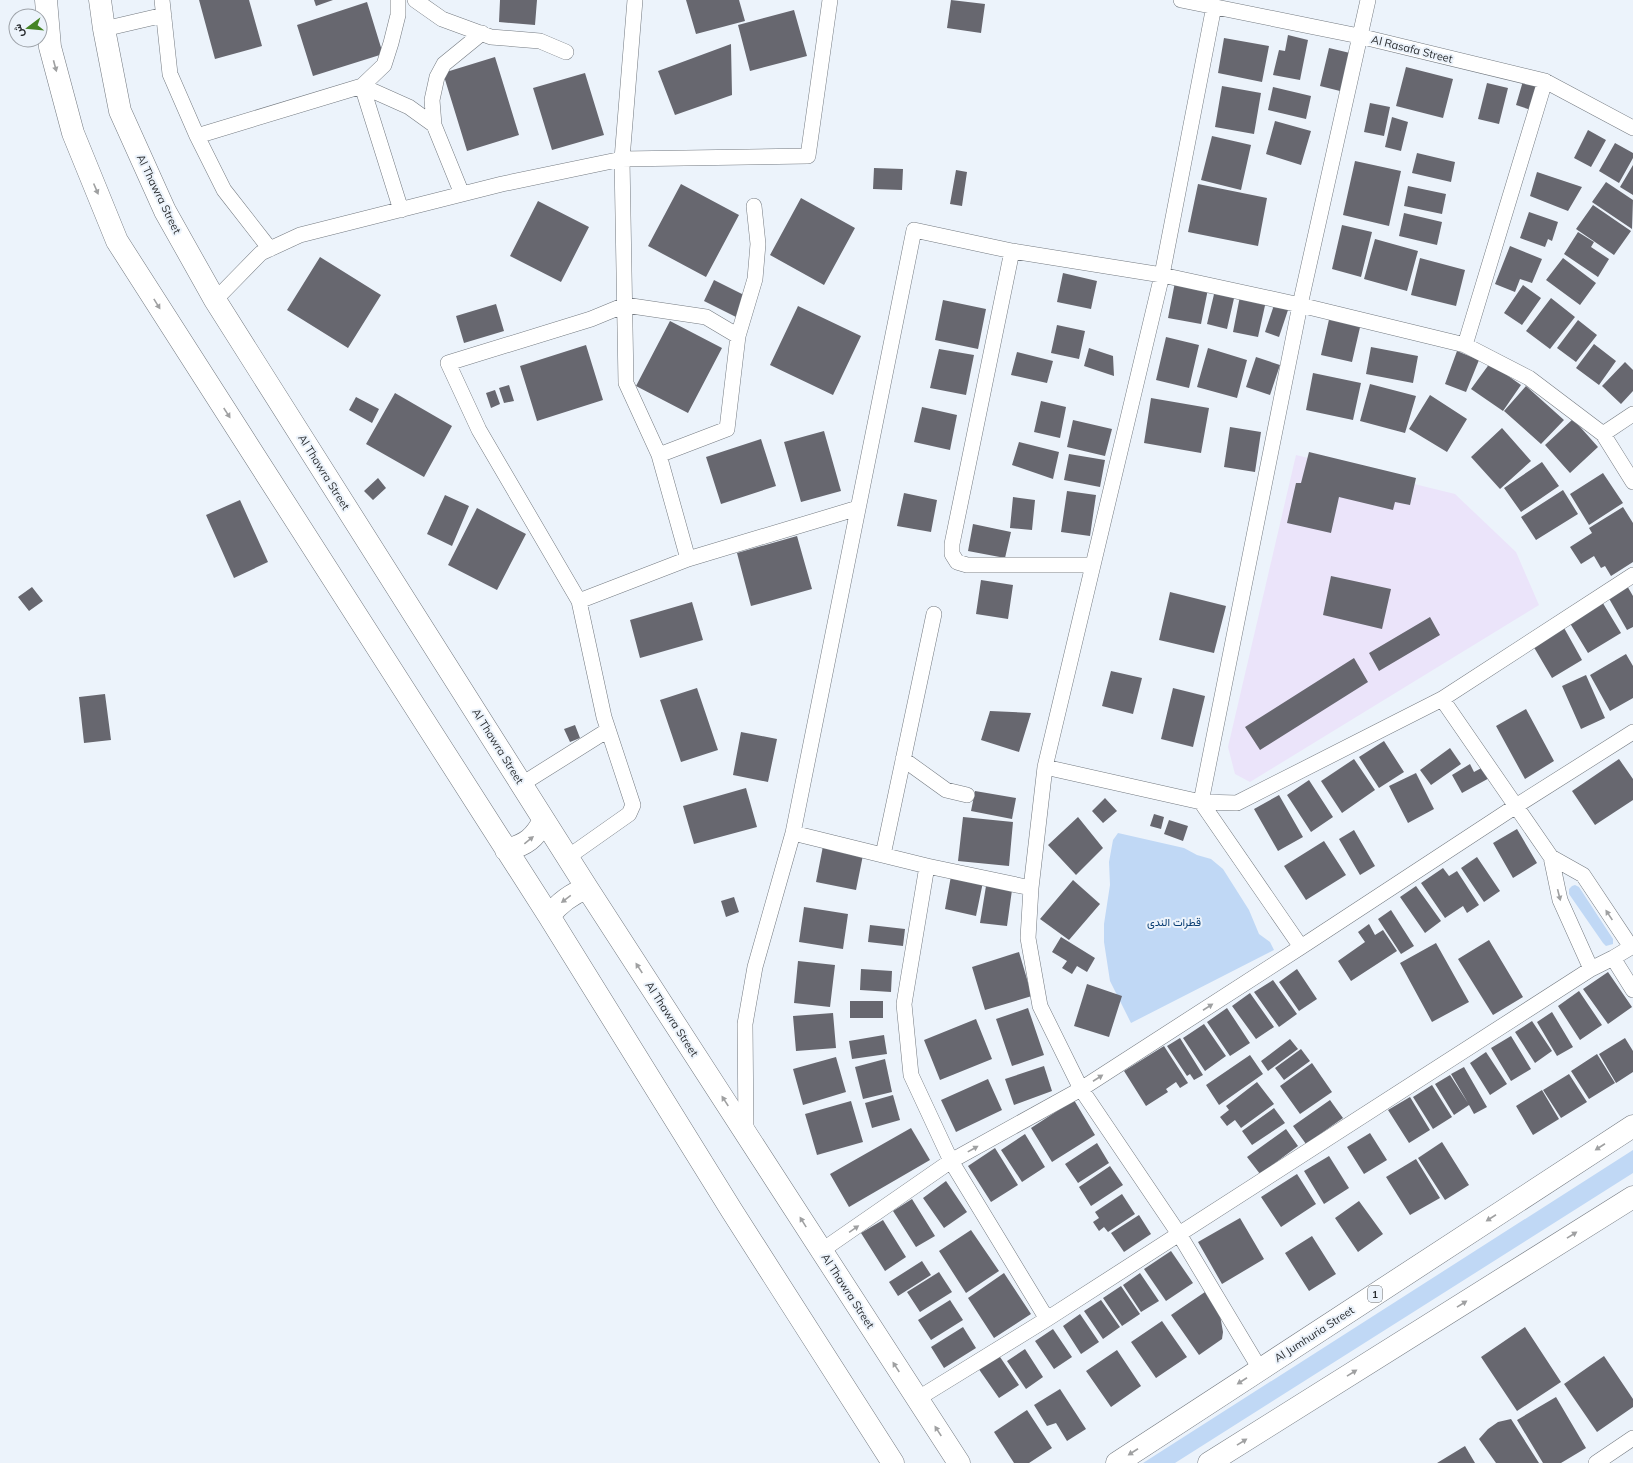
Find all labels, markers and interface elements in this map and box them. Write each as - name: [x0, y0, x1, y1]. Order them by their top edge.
- north arrow: [8, 8, 48, 48]
- text: ش: [10, 22, 27, 39]
- street label: Al Rasafa Street: [1370, 32, 1454, 66]
- one-way arrow: [52, 60, 58, 72]
- street label: Al Thawra Street: [134, 152, 184, 236]
- one-way arrow: [93, 184, 99, 195]
- one-way arrow: [153, 298, 161, 309]
- one-way arrow: [223, 407, 230, 419]
- street label: Al Thawra Street: [295, 432, 353, 513]
- street label: Al Thawra Street: [469, 706, 527, 787]
- one-way arrow: [524, 836, 534, 844]
- one-way arrow: [1557, 889, 1563, 902]
- one-way arrow: [560, 895, 571, 903]
- one-way arrow: [1606, 909, 1613, 920]
- park label: قطرات الندى: [1147, 915, 1201, 929]
- one-way arrow: [635, 963, 643, 973]
- street label: Al Thawra Street: [643, 979, 702, 1059]
- one-way arrow: [1202, 1004, 1214, 1011]
- one-way arrow: [1092, 1074, 1104, 1081]
- one-way arrow: [722, 1095, 729, 1106]
- one-way arrow: [1594, 1144, 1606, 1151]
- one-way arrow: [967, 1145, 979, 1152]
- one-way arrow: [1486, 1214, 1497, 1222]
- one-way arrow: [799, 1217, 807, 1227]
- one-way arrow: [848, 1225, 859, 1233]
- one-way arrow: [1567, 1231, 1578, 1239]
- street label: Al Thawra Street: [819, 1251, 878, 1331]
- road number: 1: [1368, 1286, 1382, 1302]
- one-way arrow: [1457, 1300, 1467, 1308]
- street label: Al Jumhuria Street: [1271, 1303, 1357, 1365]
- one-way arrow: [892, 1362, 900, 1372]
- one-way arrow: [1347, 1369, 1357, 1377]
- one-way arrow: [1237, 1377, 1247, 1385]
- one-way arrow: [934, 1426, 942, 1436]
- one-way arrow: [1236, 1439, 1248, 1446]
- one-way arrow: [1127, 1449, 1139, 1456]

